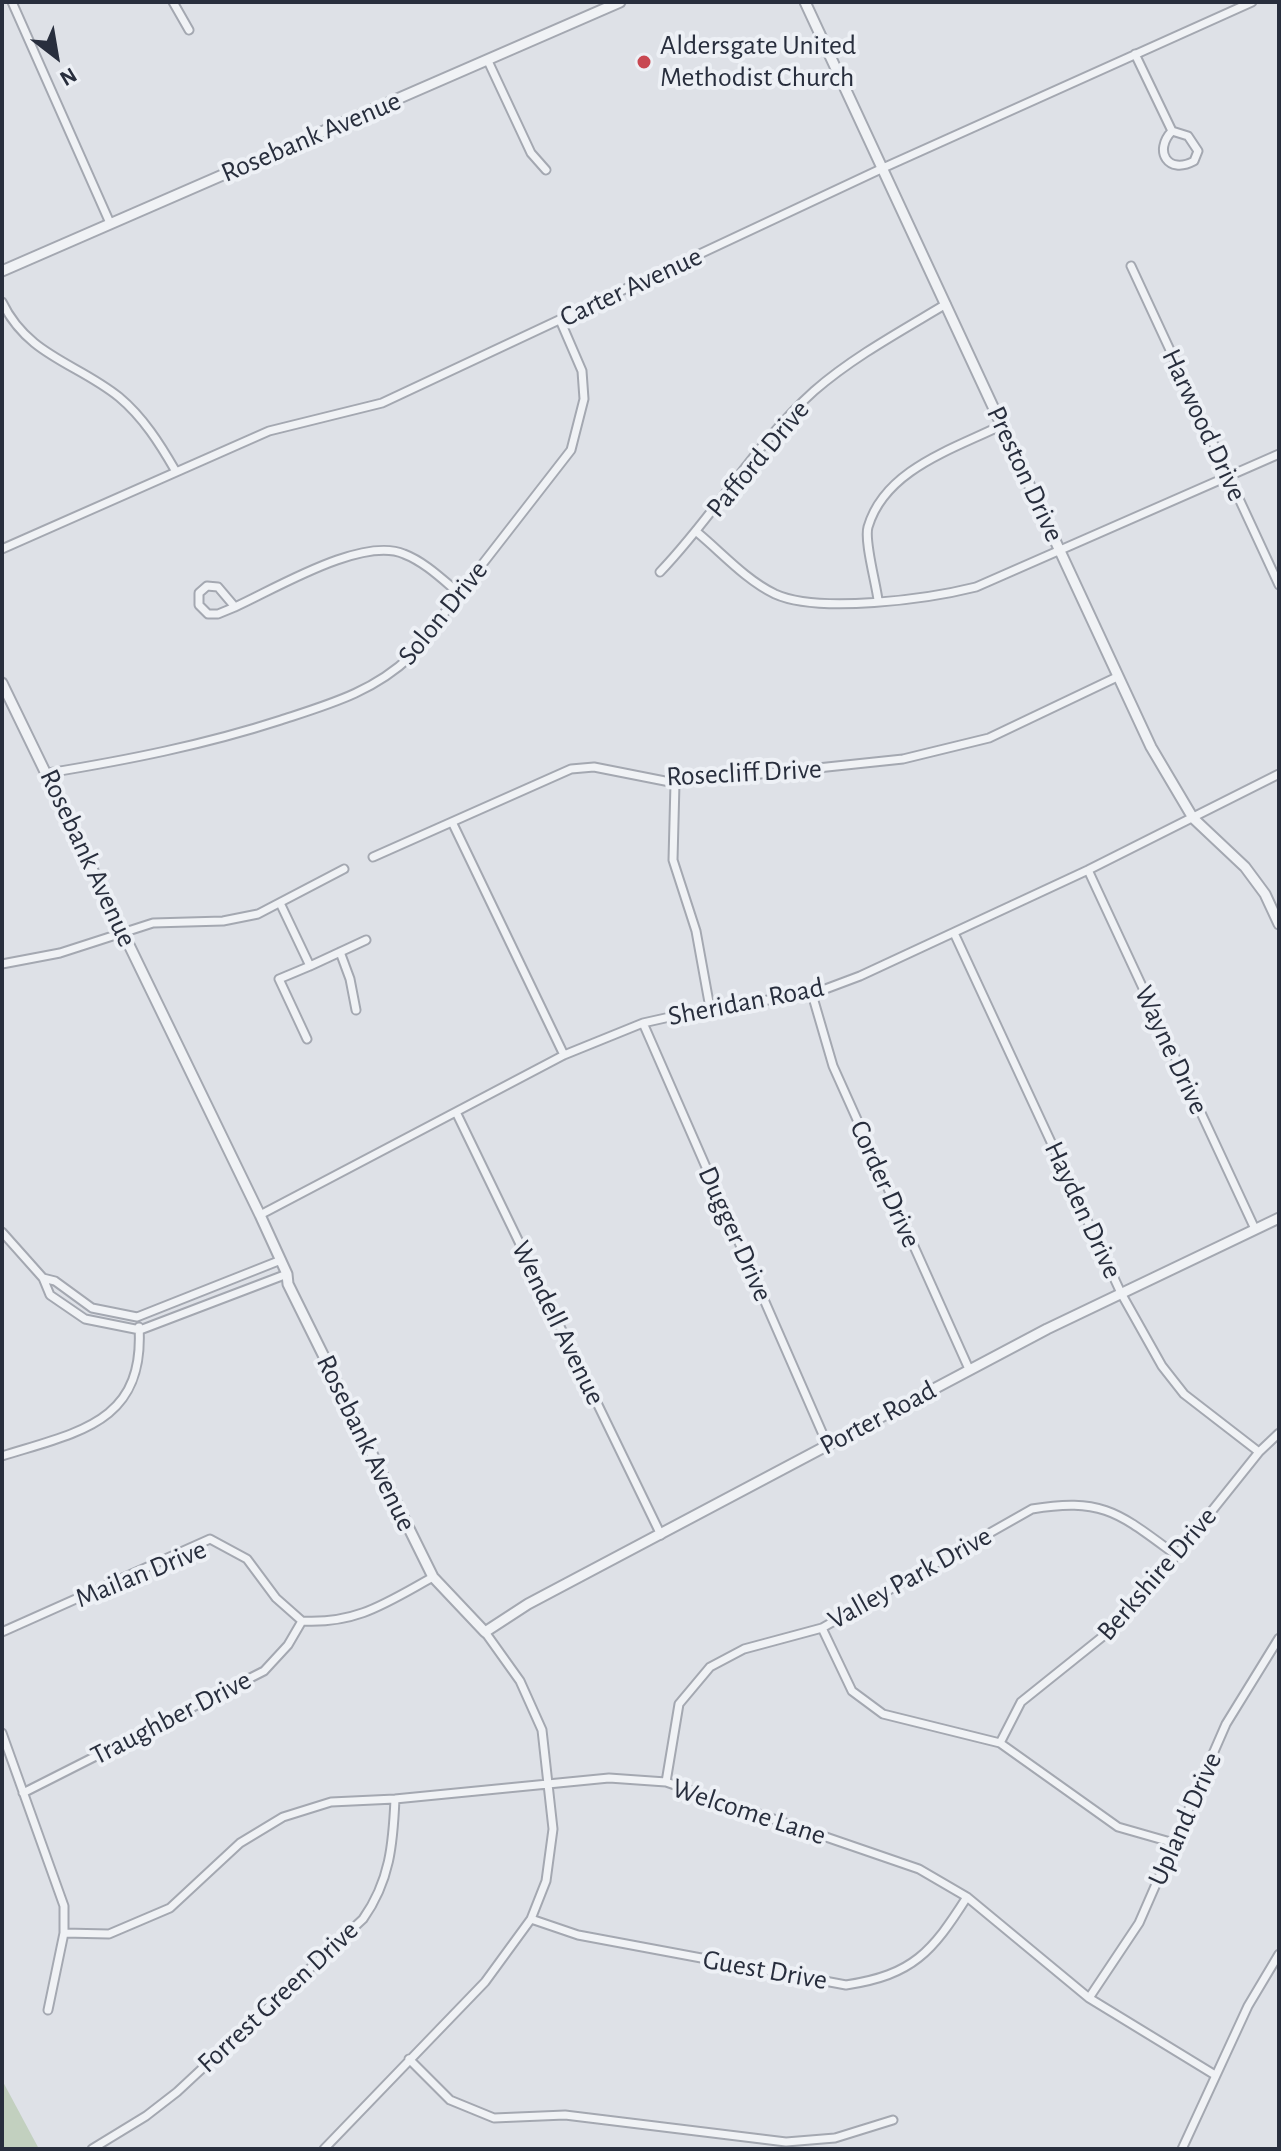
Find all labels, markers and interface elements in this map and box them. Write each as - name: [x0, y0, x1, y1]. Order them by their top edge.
- north arrow: [16, 16, 96, 96]
- place label: Aldersgate United Methodist Church: [660, 29, 856, 95]
- marker: Aldersgate United Methodist Church: [635, 53, 653, 71]
- text: N: [56, 63, 81, 90]
- street label: Rosebank Avenue: [216, 84, 406, 190]
- street label: Carter Avenue: [555, 239, 707, 335]
- street label: Harwood Drive: [1154, 344, 1254, 506]
- street label: Pafford Drive: [699, 394, 817, 524]
- street label: Preston Drive: [979, 401, 1071, 547]
- street label: Solon Drive: [391, 554, 495, 672]
- street label: Rosecliff Drive: [665, 752, 823, 794]
- street label: Rosebank Avenue: [32, 764, 144, 952]
- street label: Sheridan Road: [665, 970, 827, 1034]
- street label: Wayne Drive: [1127, 980, 1215, 1120]
- street label: Corder Drive: [842, 1115, 928, 1253]
- street label: Hayden Drive: [1037, 1136, 1129, 1284]
- street label: Dugger Drive: [690, 1161, 780, 1307]
- street label: Wendell Avenue: [504, 1235, 612, 1411]
- street label: Rosebank Avenue: [309, 1349, 423, 1537]
- street label: Porter Road: [814, 1373, 942, 1463]
- street label: Berkshire Drive: [1090, 1500, 1224, 1648]
- street label: Valley Park Drive: [822, 1519, 998, 1637]
- street label: Mailan Drive: [71, 1532, 211, 1616]
- street label: Traughber Drive: [85, 1663, 257, 1773]
- street label: Upland Drive: [1141, 1747, 1229, 1891]
- street label: Welcome Lane: [668, 1771, 830, 1853]
- street label: Forrest Green Drive: [191, 1914, 365, 2080]
- street label: Guest Drive: [700, 1943, 830, 1997]

